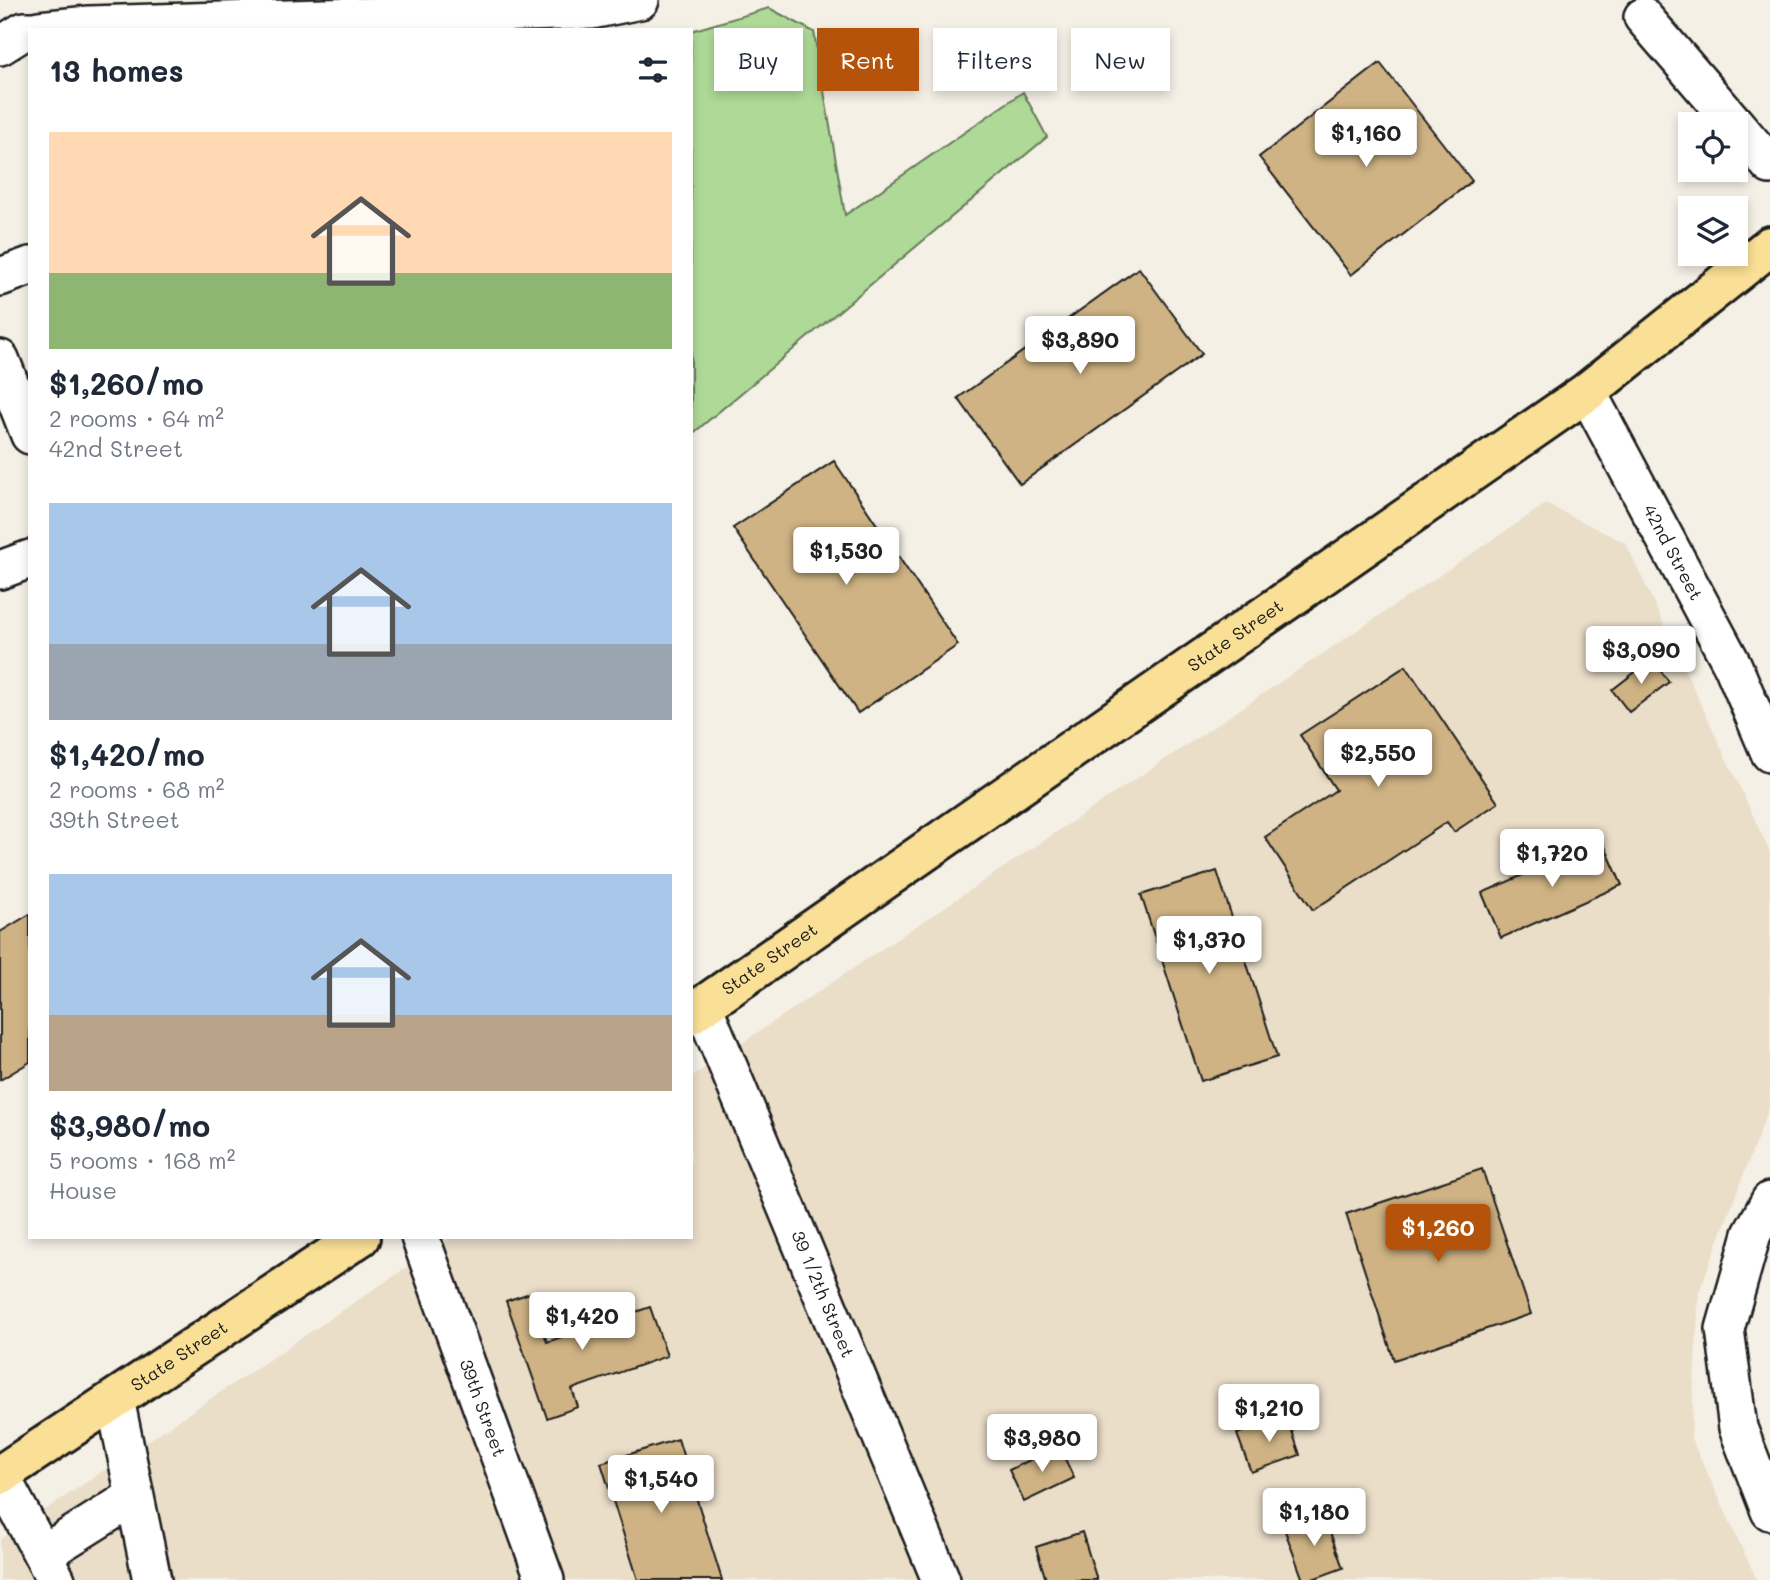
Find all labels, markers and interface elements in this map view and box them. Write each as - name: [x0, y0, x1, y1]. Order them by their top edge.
- chip: Buy: [714, 28, 803, 91]
- chip: Rent: [817, 28, 919, 91]
- chip: Filters: [933, 28, 1057, 91]
- chip: New: [1071, 28, 1170, 91]
- text: 13 homes: [49, 50, 184, 90]
- icon: filters: [634, 51, 672, 89]
- pin: $1,160: [1309, 110, 1423, 169]
- map controls: [1678, 112, 1748, 266]
- button: locate: [1678, 112, 1748, 182]
- text: $1,160: [1331, 117, 1401, 147]
- icon: home: [298, 178, 424, 304]
- button: layers: [1678, 196, 1748, 266]
- pin: $3,890: [1023, 316, 1137, 376]
- text: $3,890: [1041, 324, 1119, 354]
- text: $1,260/mo: [49, 363, 204, 403]
- text: 2 rooms · 64 m²: [49, 403, 224, 433]
- text: 42nd Street: [49, 433, 183, 463]
- street label: 42nd Street: [1638, 500, 1709, 604]
- pin: $1,530: [789, 528, 903, 587]
- text: $1,530: [809, 535, 883, 565]
- icon: home: [298, 549, 424, 675]
- street label: State Street: [1182, 593, 1288, 677]
- pin: $3,090: [1584, 626, 1698, 686]
- text: $3,090: [1602, 634, 1680, 664]
- pin: $2,550: [1321, 730, 1435, 789]
- text: $1,420/mo: [49, 734, 205, 774]
- text: $2,550: [1340, 737, 1416, 767]
- text: 2 rooms · 68 m²: [49, 774, 224, 804]
- text: 39th Street: [49, 804, 180, 834]
- pin: $1,720: [1495, 830, 1609, 889]
- text: $1,720: [1516, 837, 1588, 867]
- pin: $1,370: [1152, 916, 1266, 976]
- street label: State Street: [717, 917, 822, 1000]
- icon: home: [298, 920, 424, 1046]
- text: $1,370: [1173, 924, 1245, 954]
- text: $3,980/mo: [49, 1105, 210, 1145]
- text: 5 rooms · 168 m²: [49, 1145, 235, 1175]
- text: House: [49, 1175, 117, 1205]
- pin: $1,260: [1381, 1204, 1495, 1264]
- text: $1,260: [1401, 1212, 1475, 1242]
- street label: 39 1/2th Street: [786, 1227, 860, 1361]
- pin: $1,420: [525, 1292, 639, 1352]
- text: $1,420: [545, 1300, 619, 1330]
- street label: State Street: [126, 1315, 232, 1396]
- street label: 39th Street: [454, 1355, 512, 1460]
- pin: $1,210: [1212, 1384, 1326, 1444]
- text: $1,210: [1234, 1392, 1304, 1422]
- pin: $3,980: [985, 1414, 1099, 1474]
- text: $3,980: [1003, 1422, 1081, 1452]
- pin: $1,540: [604, 1456, 718, 1515]
- text: $1,540: [624, 1463, 698, 1493]
- pin: $1,180: [1257, 1488, 1371, 1548]
- text: $1,180: [1279, 1496, 1349, 1526]

